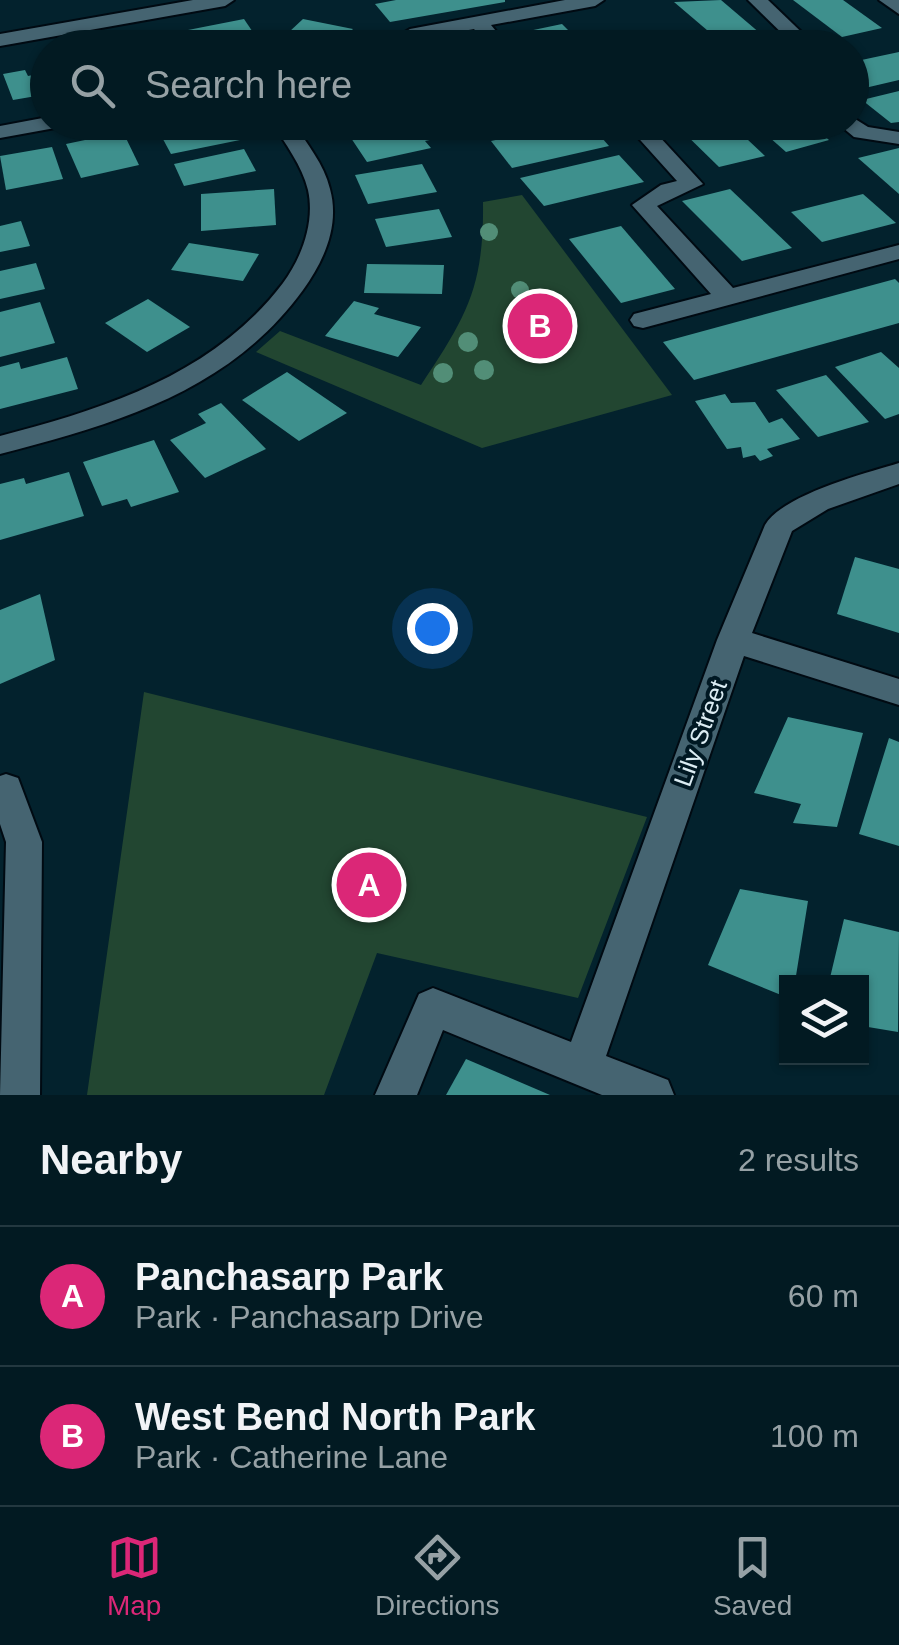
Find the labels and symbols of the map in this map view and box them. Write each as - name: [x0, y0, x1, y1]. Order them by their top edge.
- pin: B: [508, 288, 572, 364]
- your location: [407, 603, 458, 654]
- street label: Lily Street: [668, 676, 732, 790]
- pin: A: [336, 848, 402, 922]

